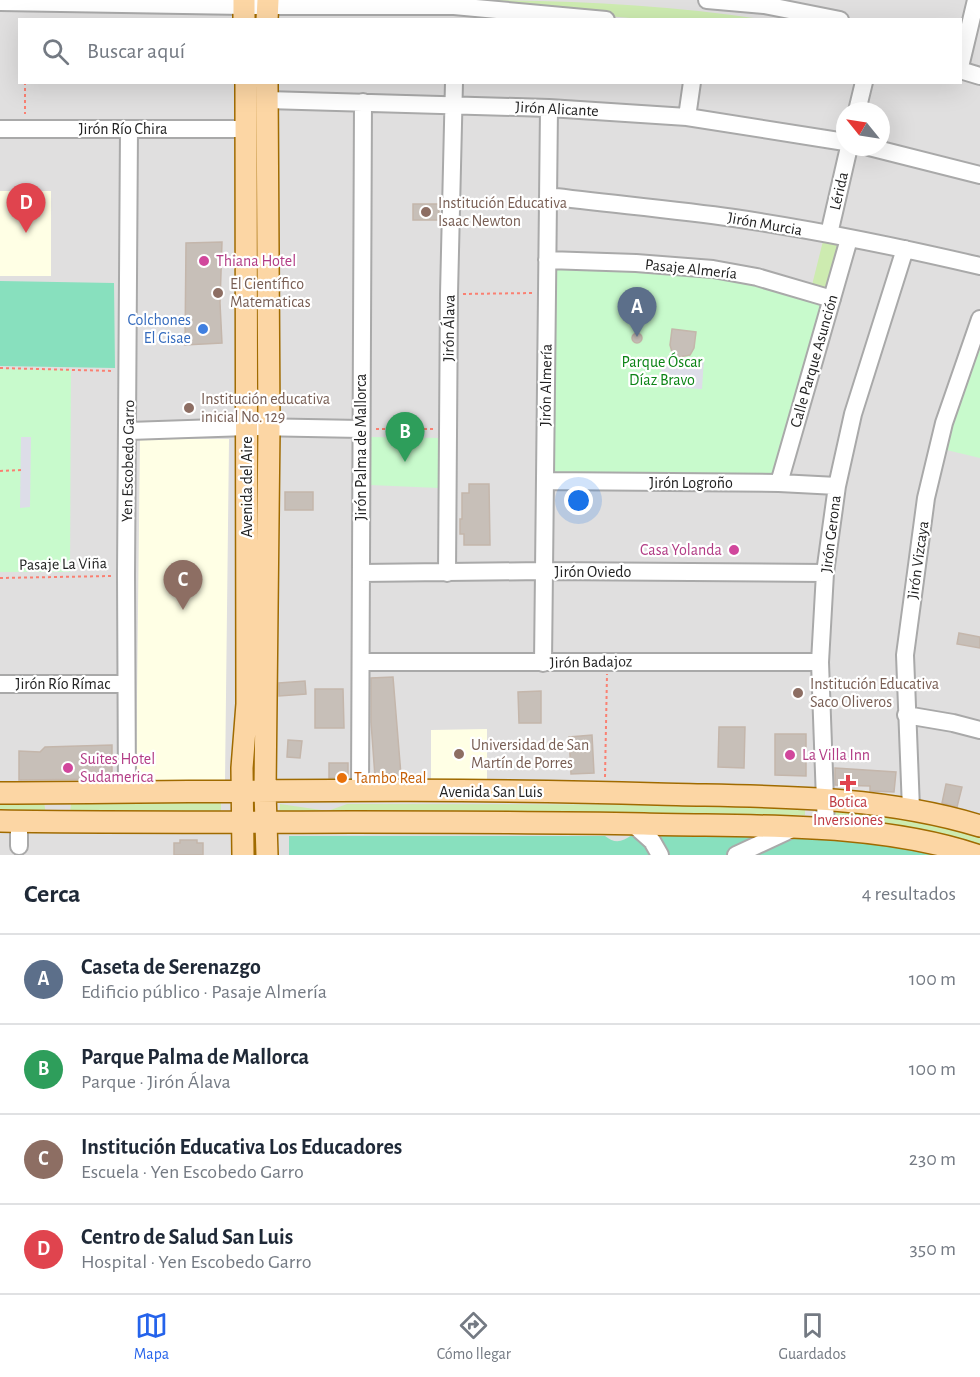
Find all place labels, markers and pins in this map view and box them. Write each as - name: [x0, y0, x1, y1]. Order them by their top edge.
- pin: D: [6, 184, 46, 233]
- place label: Institución Educativa Isaac Newton: [438, 195, 567, 229]
- marker: Institución Educativa Isaac Newton: [419, 205, 433, 219]
- place label: Thiana Hotel: [216, 253, 296, 269]
- marker: Thiana Hotel: [197, 254, 211, 268]
- place label: El Científico Matematicas: [230, 276, 311, 310]
- marker: El Científico Matematicas: [211, 286, 225, 300]
- pin: A: [618, 288, 656, 337]
- place label: Colchones El Cisae: [127, 312, 191, 346]
- marker: Colchones El Cisae: [196, 322, 210, 336]
- place label: Institución educativa inicial No. 129: [201, 391, 330, 425]
- marker: Institución educativa inicial No. 129: [182, 401, 196, 415]
- pin: B: [386, 412, 424, 462]
- place label: Casa Yolanda: [640, 542, 722, 558]
- marker: Casa Yolanda: [727, 543, 741, 557]
- pin: C: [164, 560, 202, 610]
- place label: Institución Educativa Saco Oliveros: [810, 676, 939, 710]
- marker: Institución Educativa Saco Oliveros: [791, 686, 805, 700]
- place label: Universidad de San Martín de Porres: [471, 737, 589, 771]
- marker: Universidad de San Martín de Porres: [452, 747, 466, 761]
- place label: La Villa Inn: [802, 747, 870, 763]
- marker: La Villa Inn: [783, 748, 797, 762]
- place label: Suites Hotel Sudamerica: [80, 751, 155, 785]
- marker: Suites Hotel Sudamerica: [61, 761, 75, 775]
- place label: Tambo Real: [354, 770, 427, 786]
- marker: Tambo Real: [335, 771, 349, 785]
- marker: Botica Inversiones: [841, 776, 855, 790]
- place label: Botica Inversiones: [813, 794, 883, 828]

